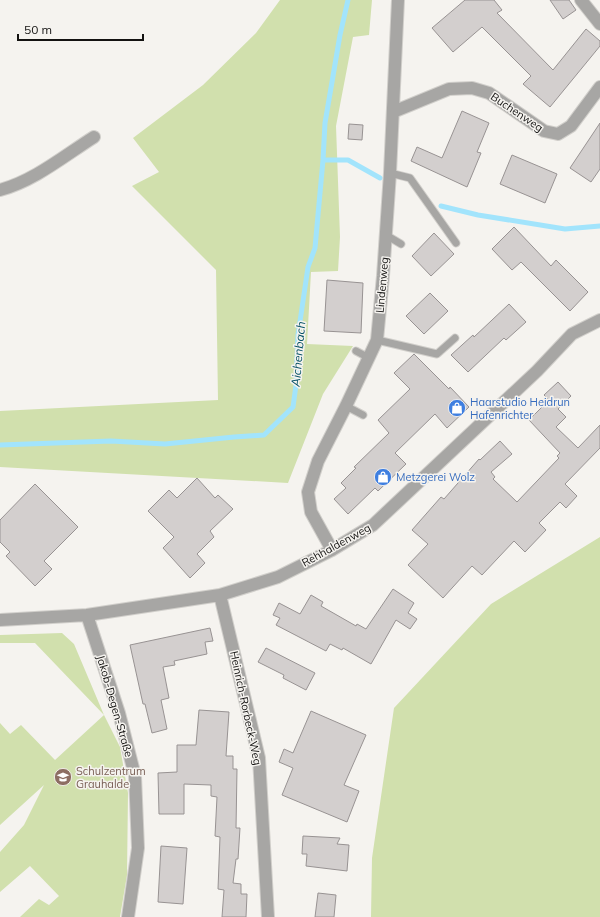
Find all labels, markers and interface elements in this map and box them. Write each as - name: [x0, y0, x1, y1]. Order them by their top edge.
- scale bar: [18, 16, 143, 42]
- text: 50 m: [24, 22, 52, 37]
- street label: Buchenweg: [488, 89, 546, 135]
- street label: Lindenweg: [373, 256, 391, 314]
- water label: Aichenbach: [288, 321, 308, 388]
- place label: Haarstudio Heidrun Hafenrichter: [470, 395, 570, 422]
- shop icon: Haarstudio Heidrun Hafenrichter: [447, 398, 467, 418]
- shop icon: Metzgerei Wolz: [373, 467, 393, 487]
- place label: Metzgerei Wolz: [396, 470, 475, 484]
- street label: Rehhaldenweg: [299, 520, 373, 570]
- street label: Heinrich-Rorbeck-Weg: [227, 650, 265, 766]
- street label: Jakob-Degen-Straße: [94, 653, 136, 759]
- place label: Schulzentrum Grauhalde: [76, 764, 146, 791]
- school or university icon: Schulzentrum Grauhalde: [53, 767, 73, 787]

